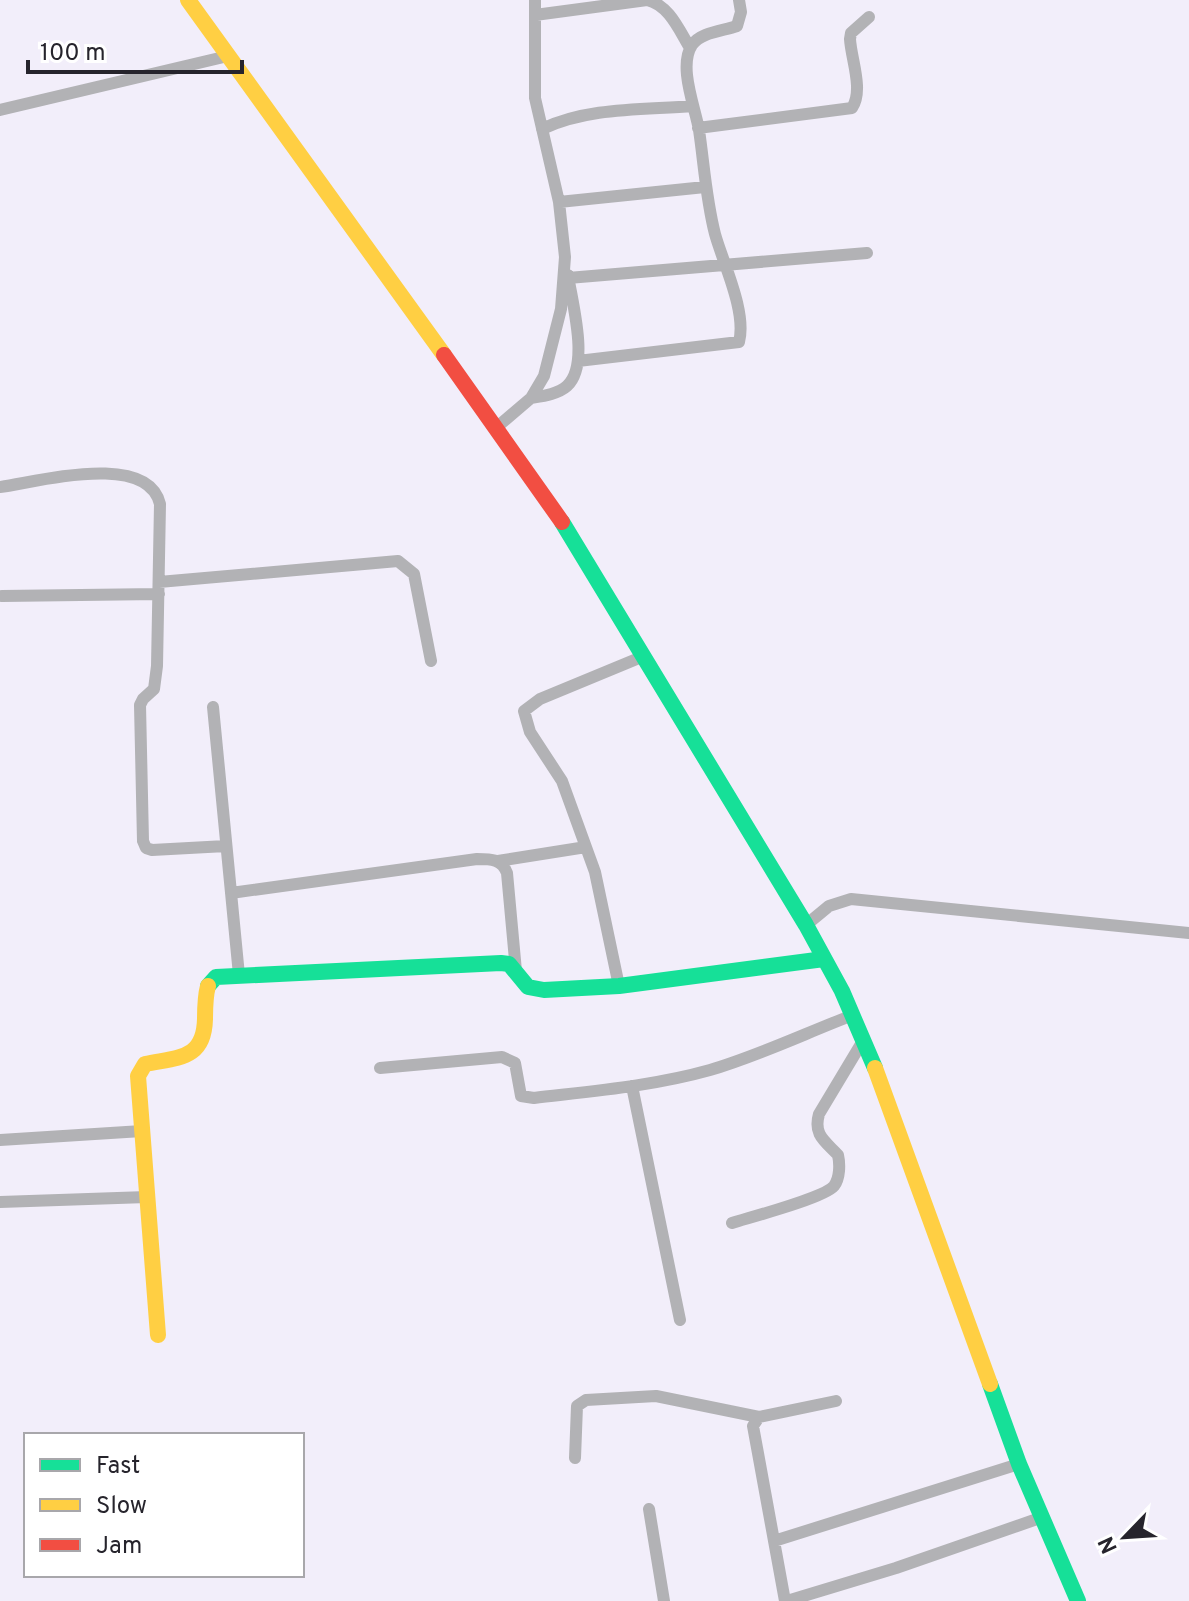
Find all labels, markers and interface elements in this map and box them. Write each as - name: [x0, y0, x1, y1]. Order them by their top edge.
- scale bar: [28, 24, 242, 74]
- text: 100 m: [40, 39, 106, 69]
- legend: [24, 1433, 304, 1577]
- text: Fast: [96, 1452, 140, 1482]
- text: Slow: [96, 1492, 147, 1522]
- north arrow: [1085, 1497, 1165, 1577]
- text: Jam: [96, 1532, 142, 1562]
- text: N: [1094, 1532, 1125, 1557]

